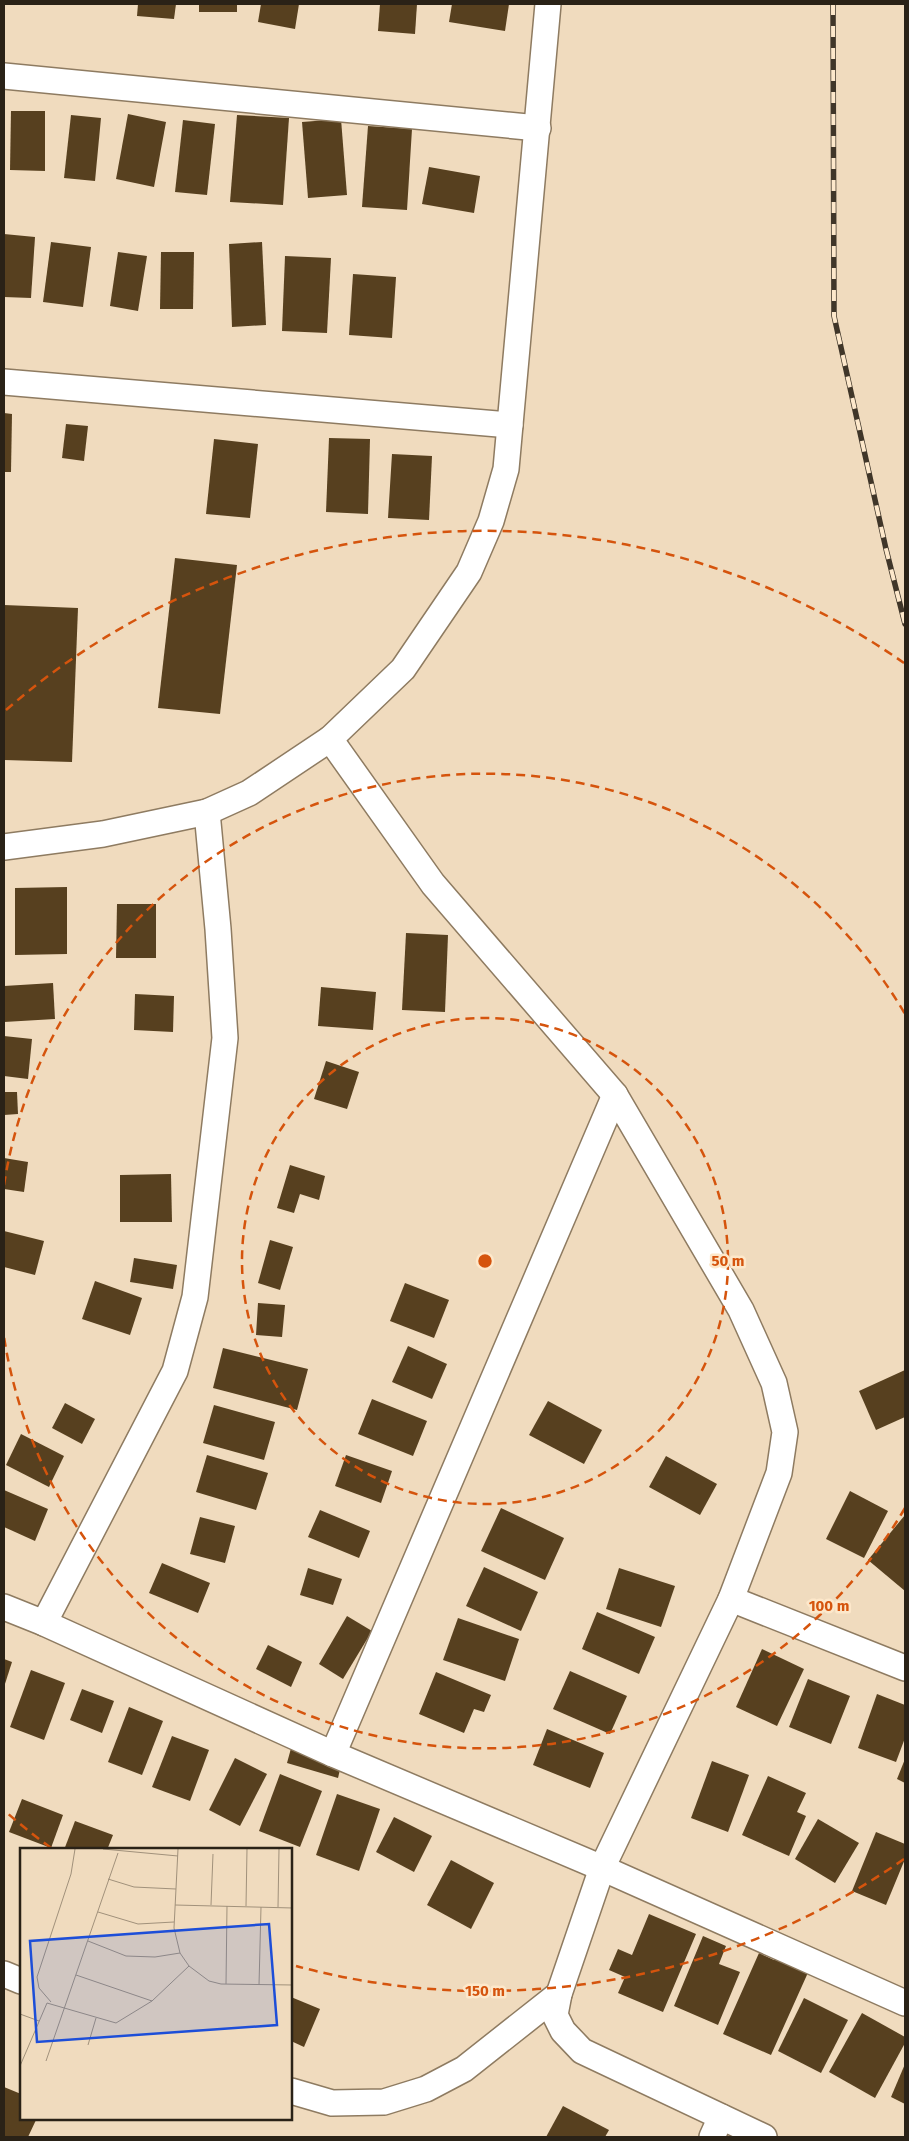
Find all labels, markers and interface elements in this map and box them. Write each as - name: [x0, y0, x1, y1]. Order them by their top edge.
- centre of rings: [476, 1252, 494, 1270]
- text: 50 m: [711, 1252, 745, 1270]
- text: 100 m: [809, 1597, 849, 1615]
- inset map: [20, 1848, 292, 2121]
- text: 150 m: [465, 1982, 505, 2000]

